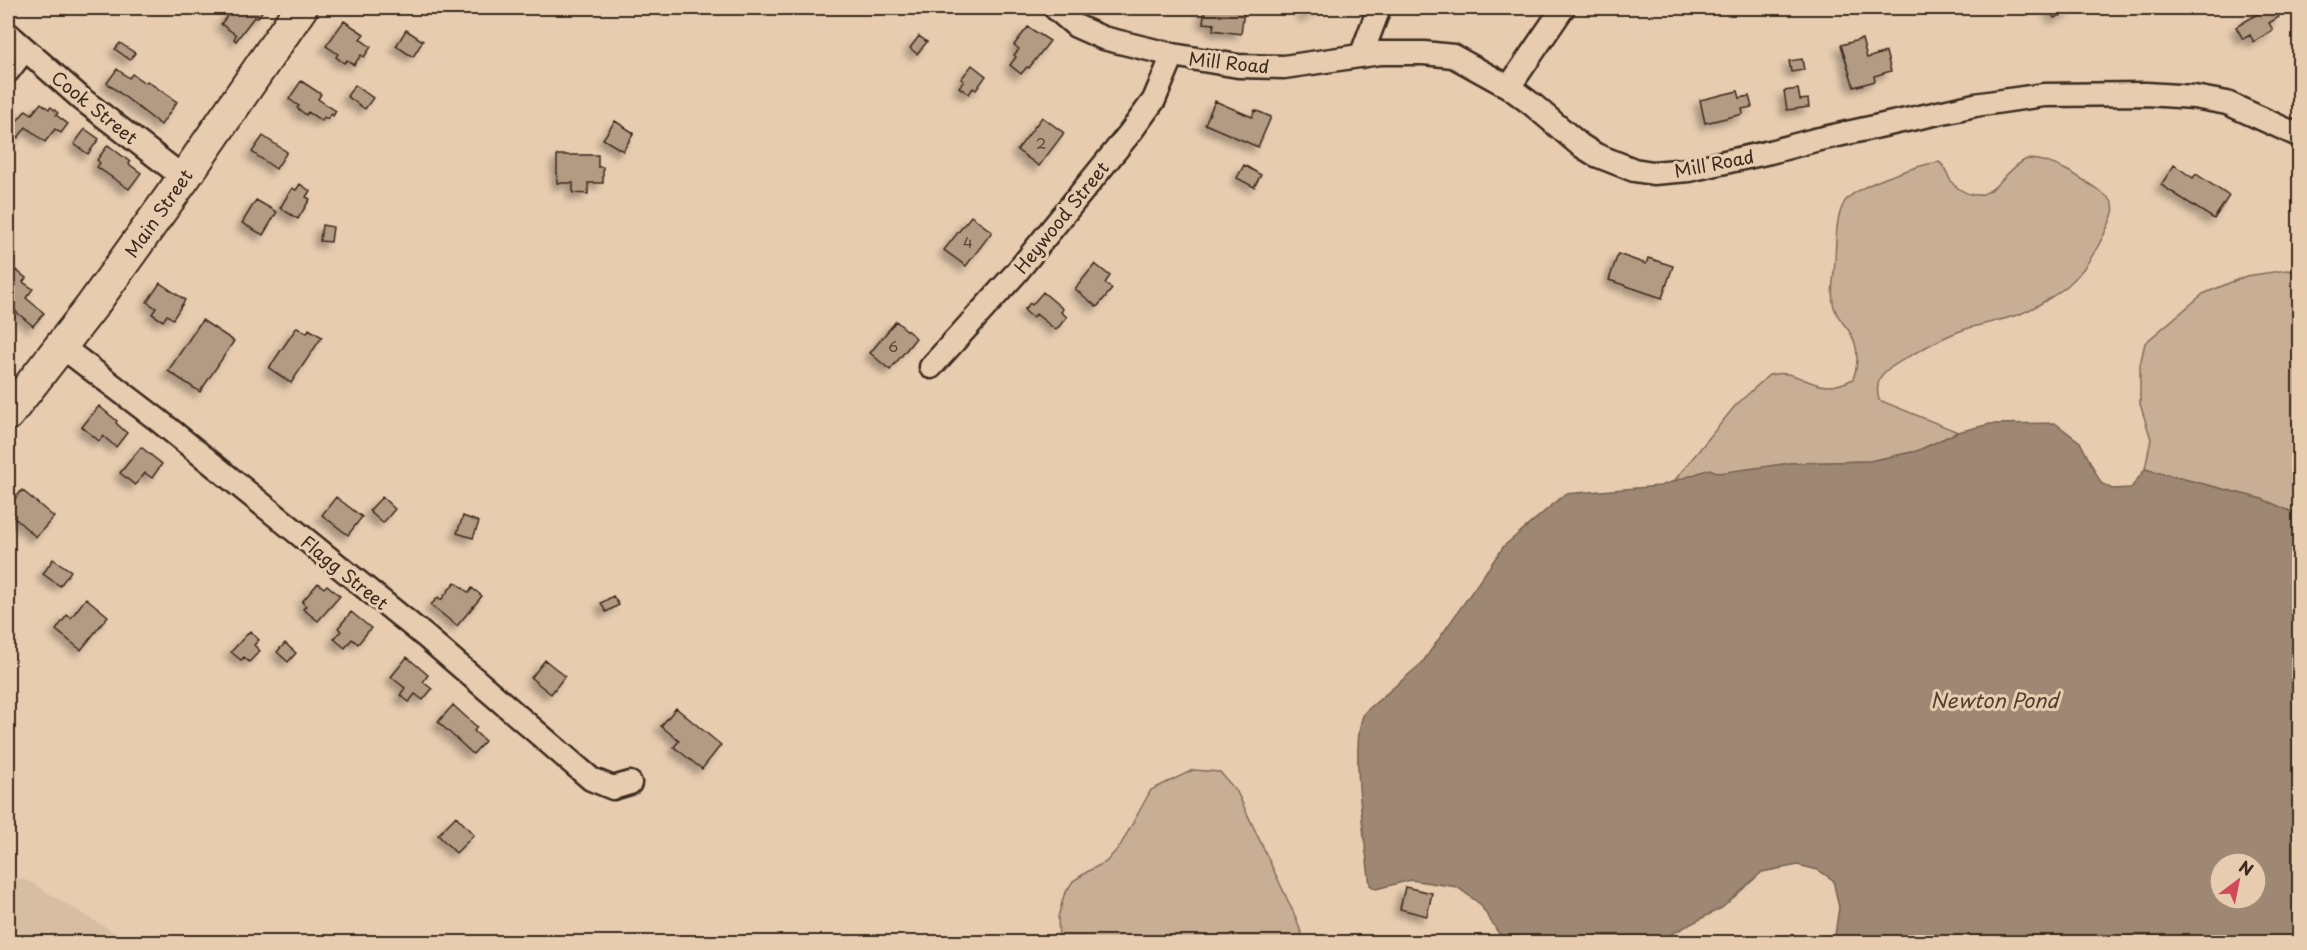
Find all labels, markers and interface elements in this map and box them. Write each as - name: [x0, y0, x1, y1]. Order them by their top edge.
- street label: Mill Road: [1187, 44, 1271, 80]
- street label: Cook Street: [46, 64, 144, 150]
- house number: 2: [1036, 131, 1046, 154]
- street label: Mill Road: [1672, 142, 1756, 184]
- street label: Heywood Street: [1007, 155, 1115, 279]
- street label: Main Street: [117, 163, 199, 263]
- house number: 4: [963, 230, 973, 253]
- house number: 6: [888, 334, 898, 357]
- street label: Flagg Street: [295, 528, 395, 616]
- water label: Newton Pond: [1930, 685, 2061, 715]
- north arrow: [2208, 851, 2268, 911]
- text: N: [2235, 854, 2258, 881]

